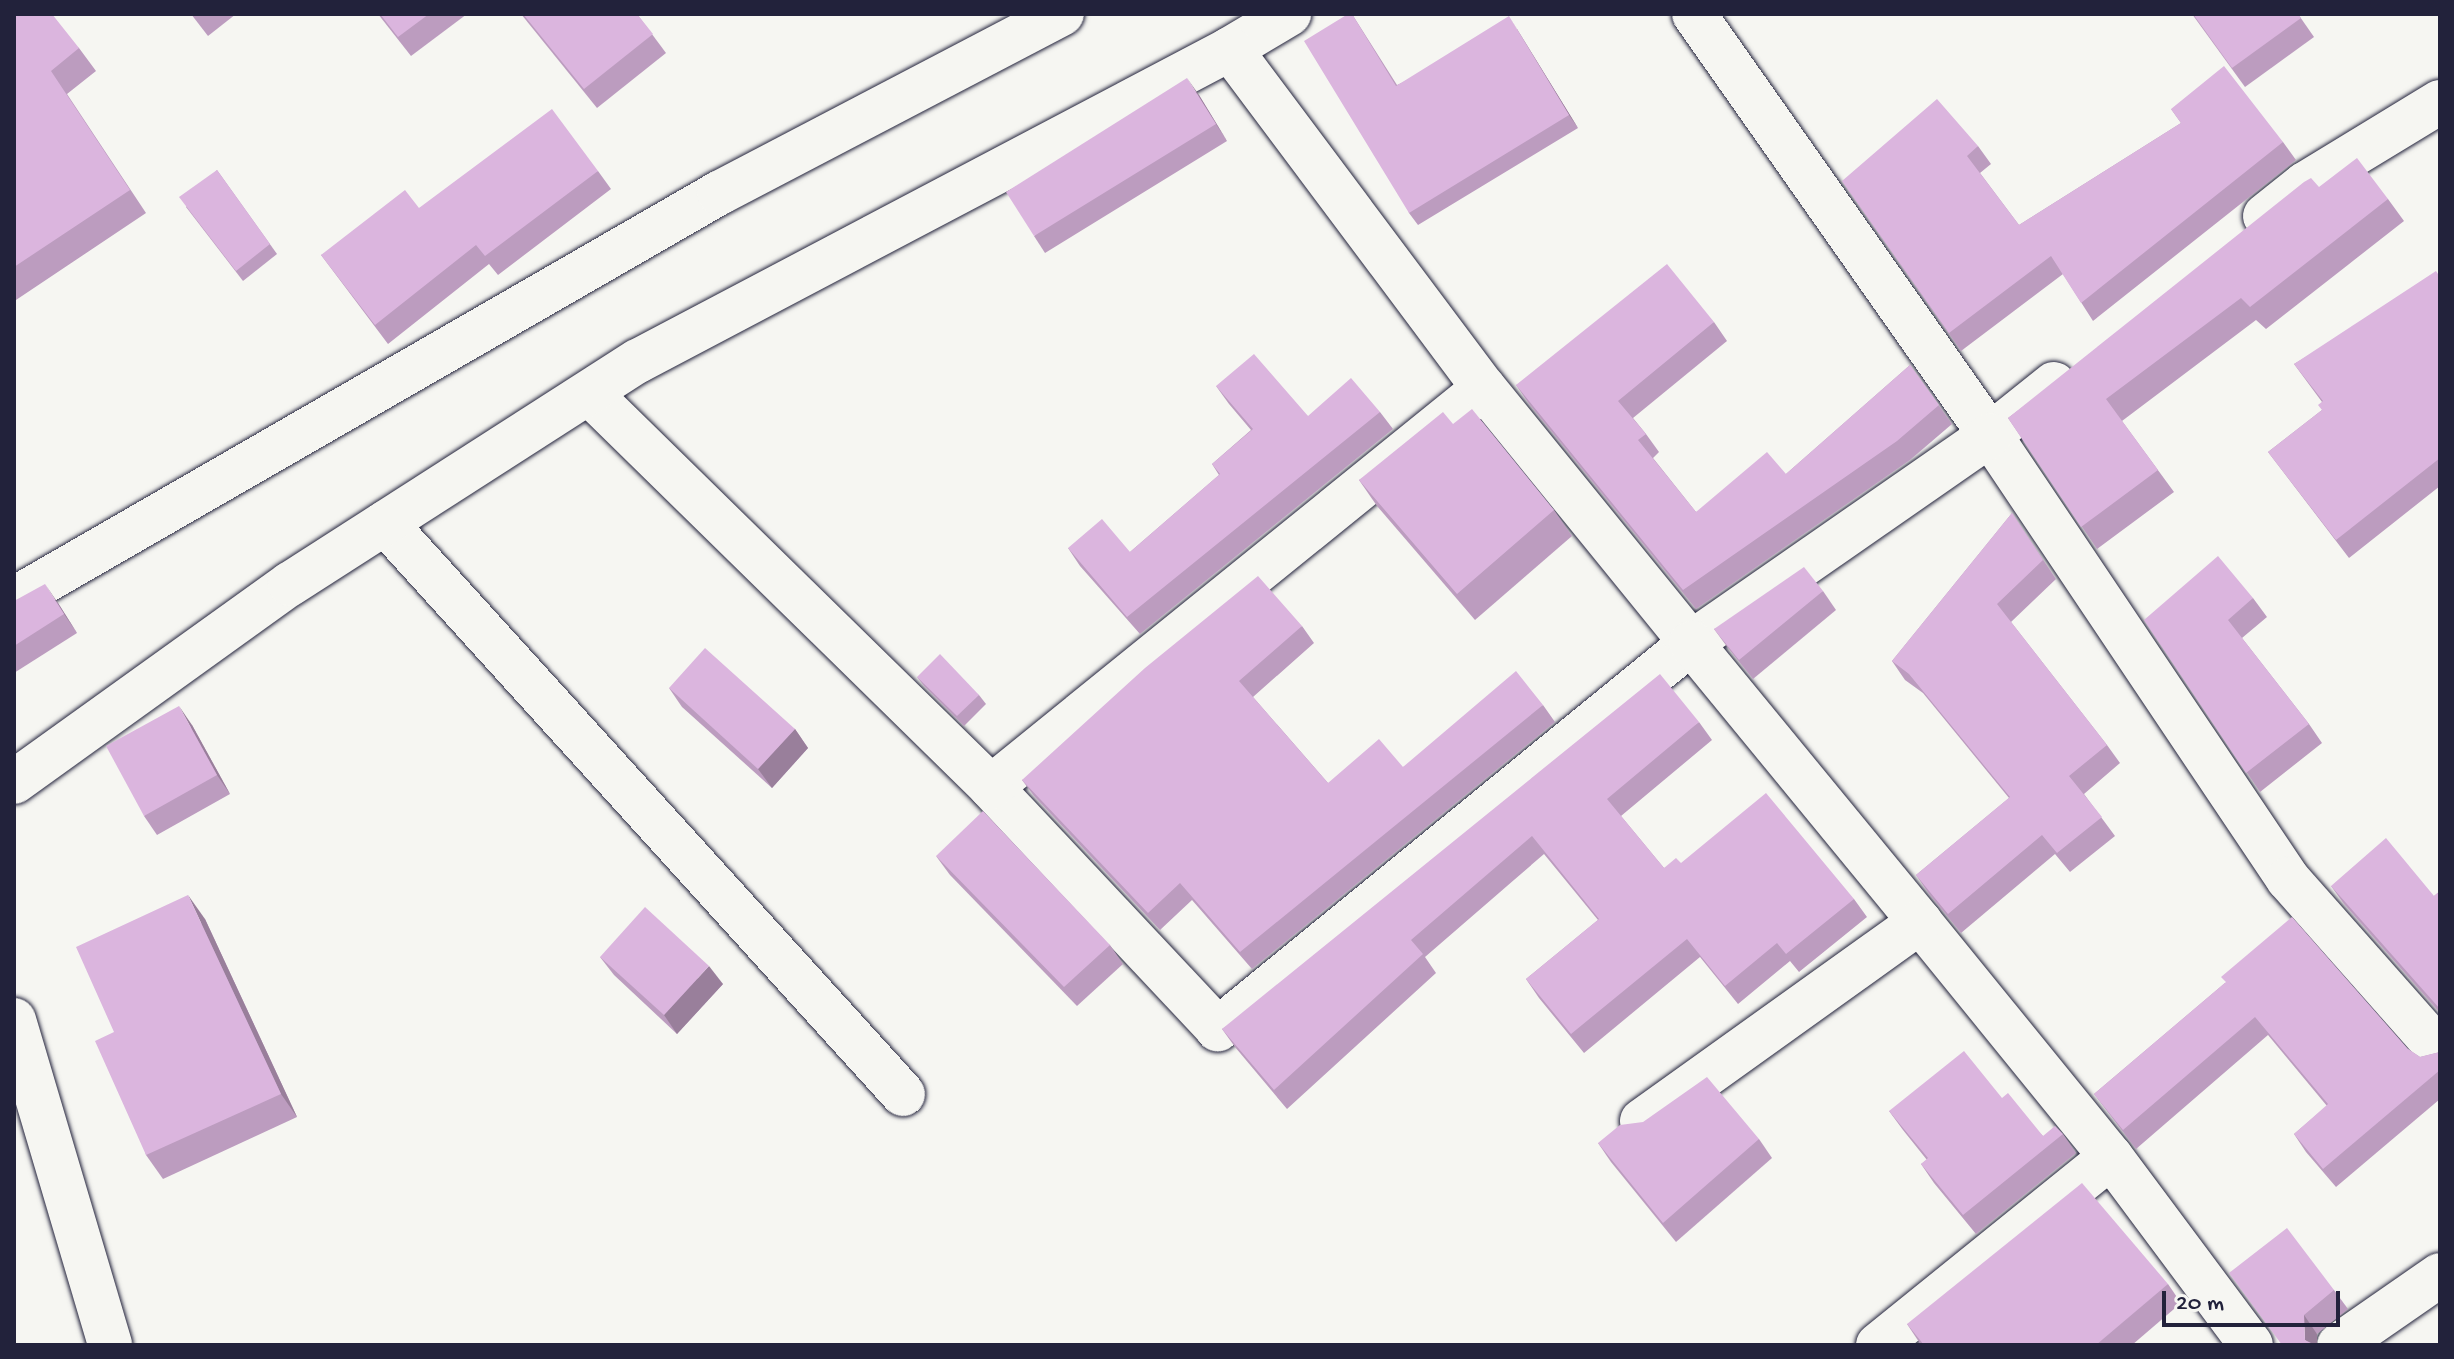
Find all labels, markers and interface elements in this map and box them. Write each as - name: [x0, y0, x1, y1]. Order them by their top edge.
- scale bar: [2166, 1275, 2344, 1325]
- text: 20 m: [2176, 1290, 2224, 1319]

